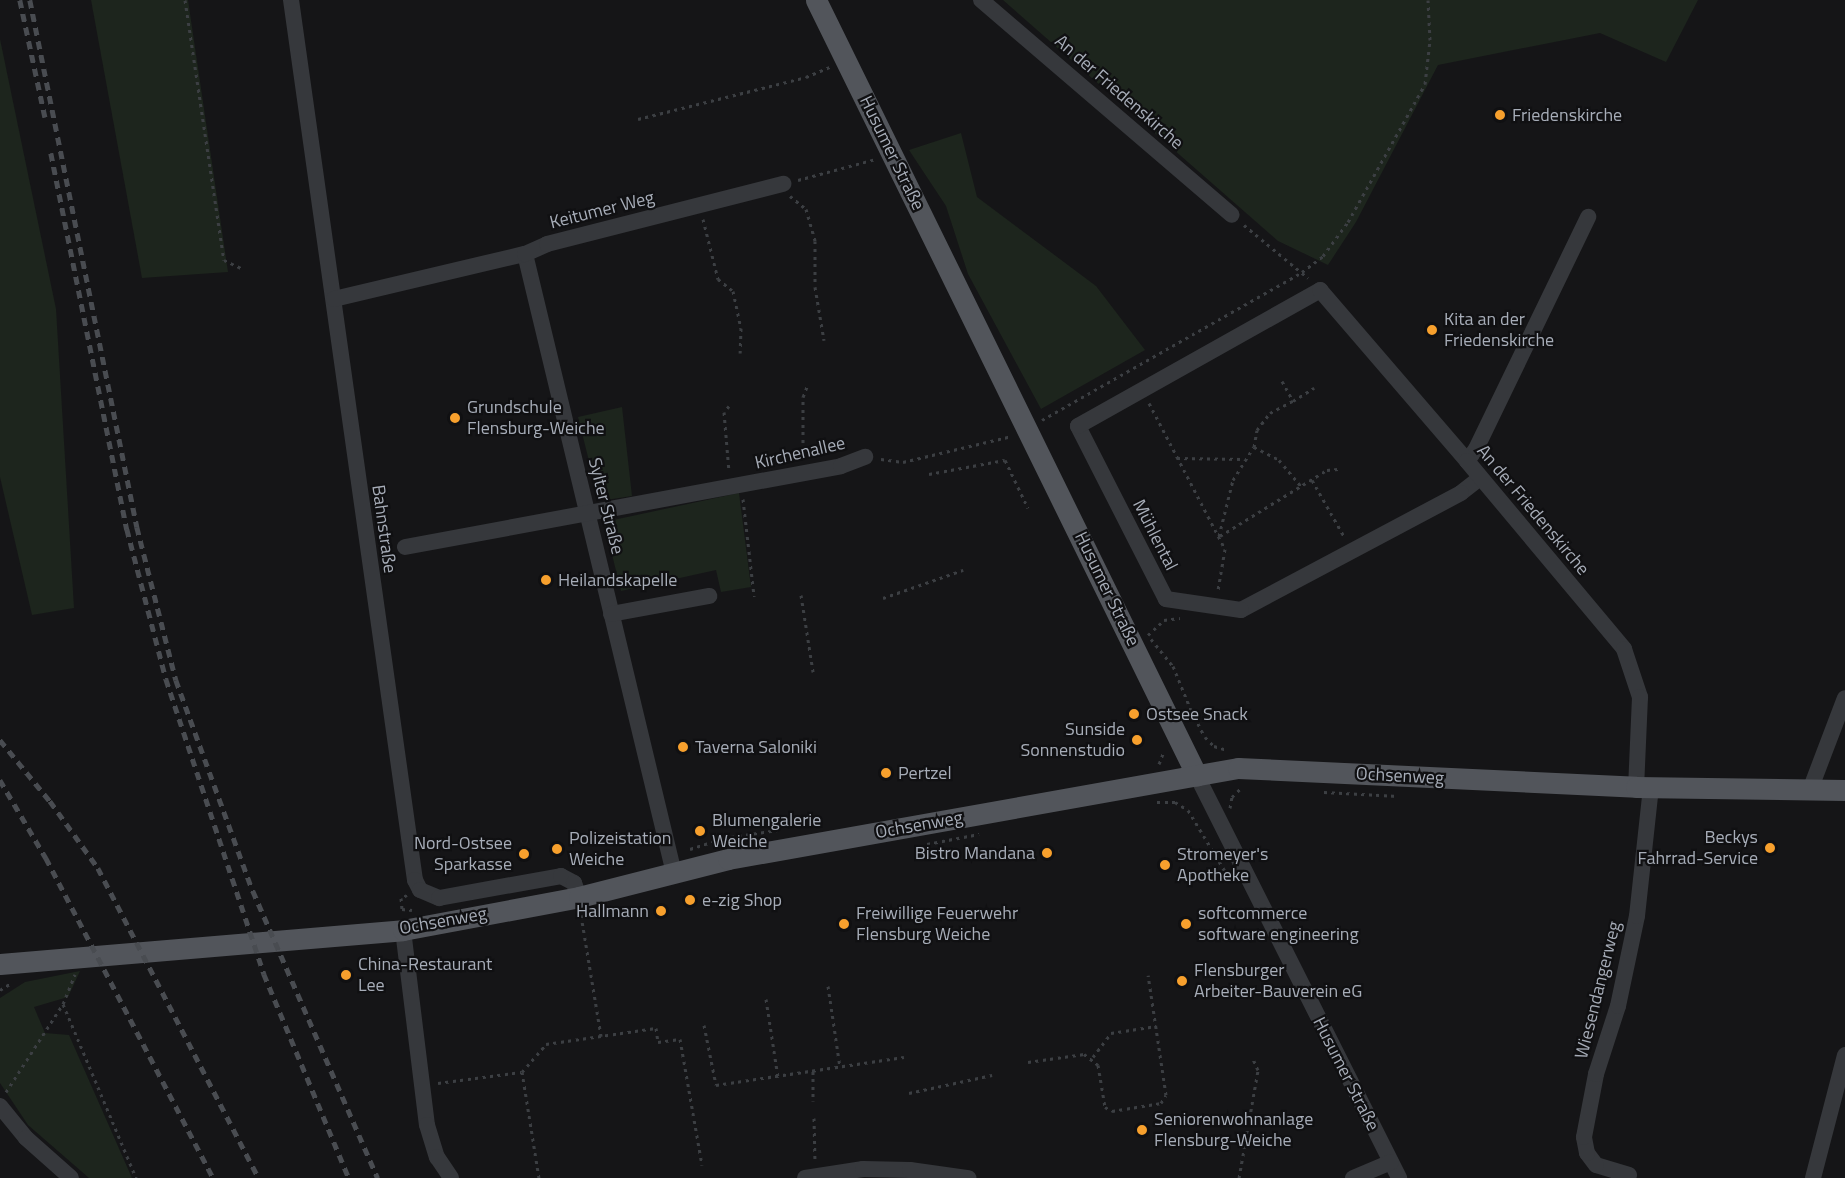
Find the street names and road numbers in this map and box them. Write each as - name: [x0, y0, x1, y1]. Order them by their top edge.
- street label: An der Friedenskirche: [1050, 30, 1188, 154]
- street label: Husumer Straße: [855, 92, 929, 214]
- street label: Keitumer Weg: [547, 187, 657, 233]
- street label: Kirchenallee: [753, 432, 847, 474]
- street label: An der Friedenskirche: [1472, 440, 1594, 580]
- street label: Sylter Straße: [584, 456, 628, 556]
- street label: Bahnstraße: [367, 484, 401, 574]
- street label: Mühlental: [1128, 496, 1182, 574]
- street label: Husumer Straße: [1070, 528, 1144, 650]
- street label: Ochsenweg: [1355, 763, 1445, 789]
- street label: Ochsenweg: [874, 807, 964, 843]
- street label: Ochsenweg: [398, 903, 488, 939]
- street label: Wiesendangerweg: [1570, 919, 1626, 1061]
- street label: Husumer Straße: [1308, 1014, 1384, 1134]

